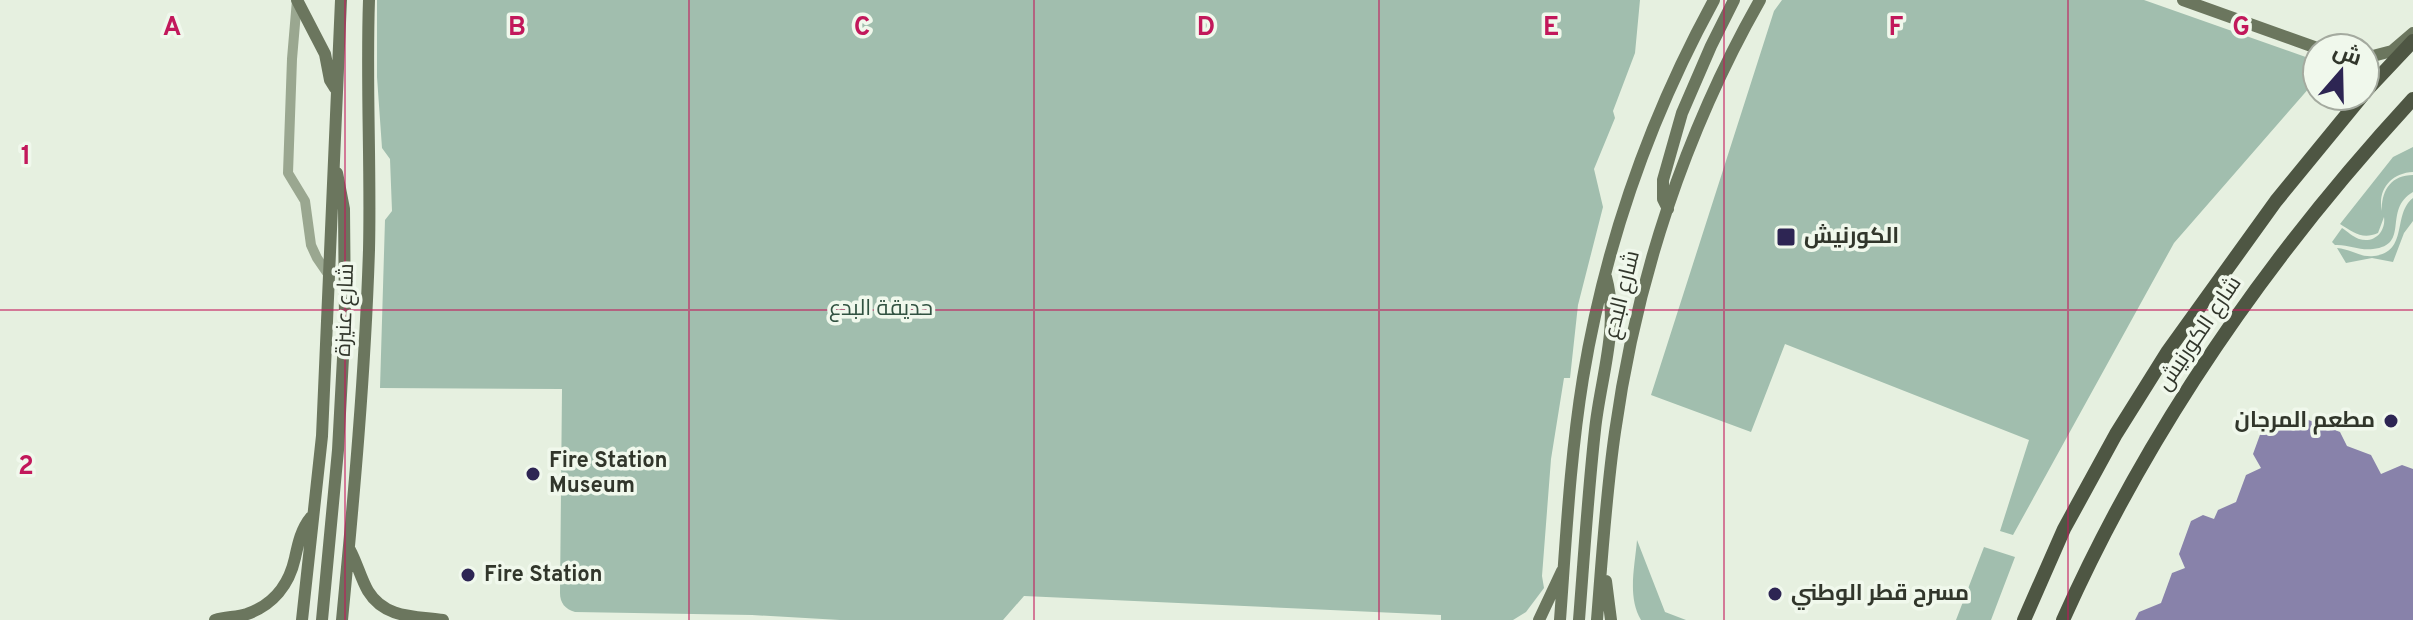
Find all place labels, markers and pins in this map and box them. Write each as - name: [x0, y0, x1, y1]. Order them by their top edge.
- place label: الكورنيش: [1804, 224, 1899, 251]
- marker: الكورنيش: [1775, 226, 1797, 248]
- place label: مطعم المرجان: [2235, 408, 2375, 435]
- marker: مطعم المرجان: [2382, 412, 2400, 430]
- place label: Fire Station Museum: [549, 448, 668, 500]
- marker: Fire Station Museum: [524, 465, 542, 483]
- place label: Fire Station: [484, 562, 603, 589]
- marker: Fire Station: [459, 566, 477, 584]
- place label: مسرح قطر الوطني: [1791, 581, 1969, 610]
- marker: مسرح قطر الوطني: [1766, 585, 1784, 603]

